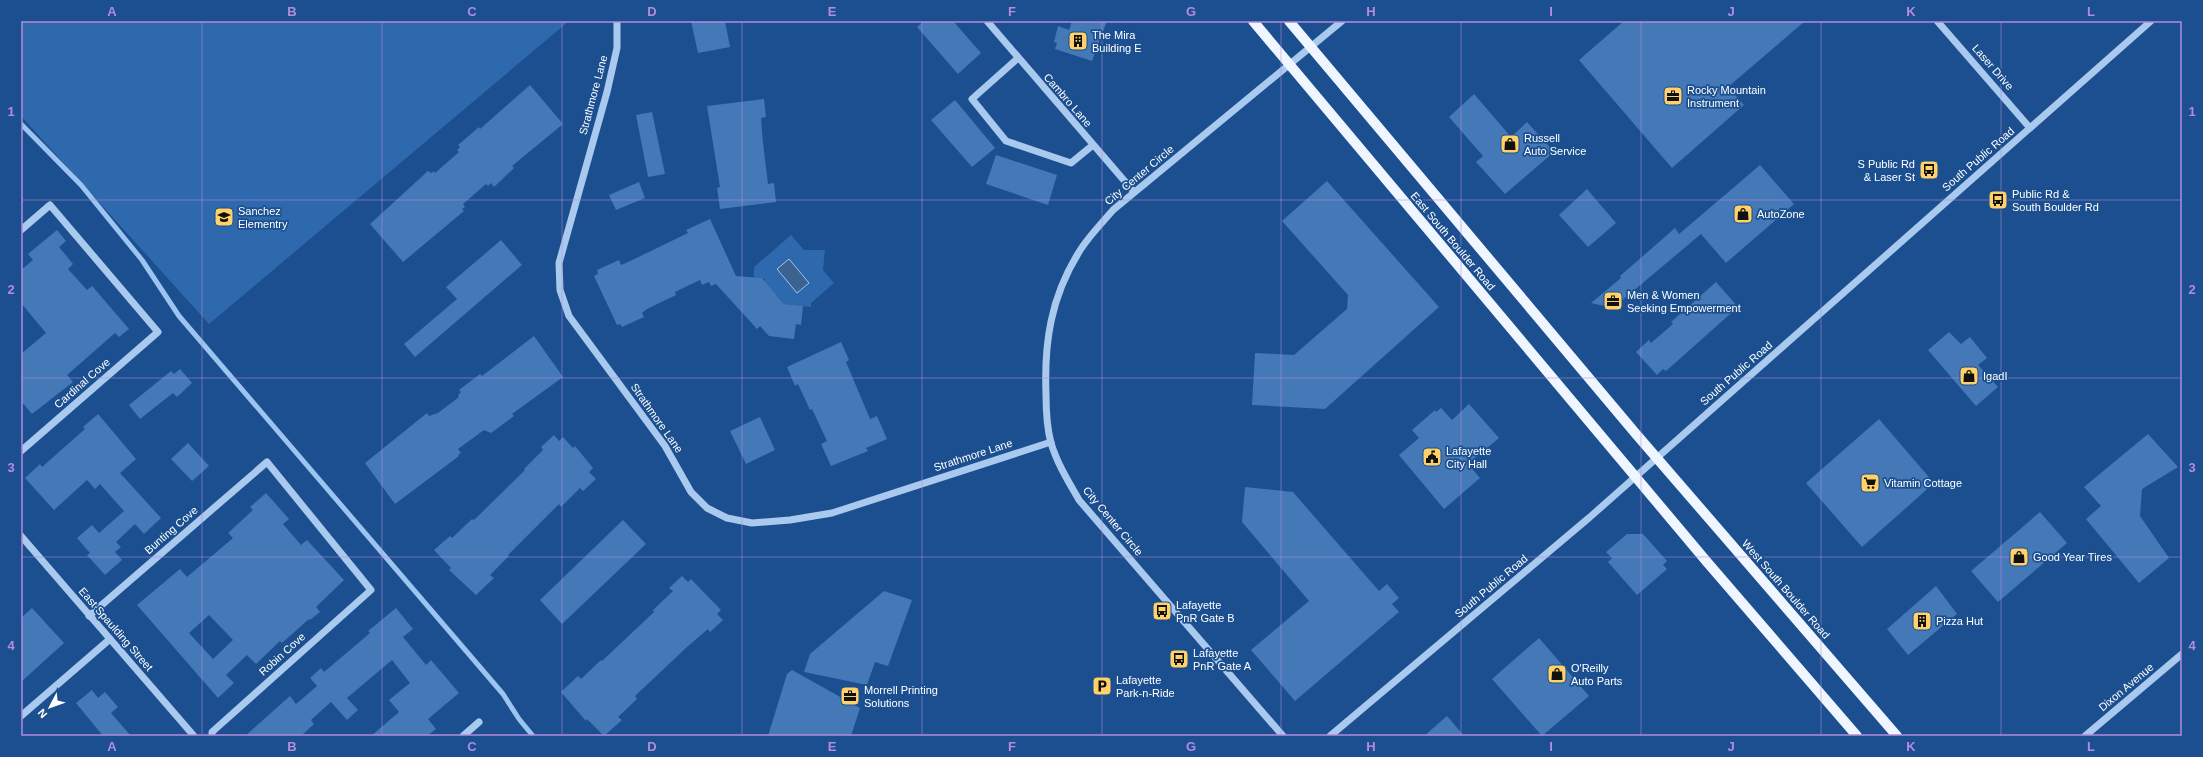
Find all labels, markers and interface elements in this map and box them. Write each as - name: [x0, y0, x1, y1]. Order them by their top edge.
- text: A: [107, 4, 117, 19]
- text: B: [287, 4, 297, 19]
- text: C: [467, 4, 477, 19]
- text: D: [647, 4, 657, 19]
- text: E: [828, 4, 837, 19]
- text: F: [1008, 4, 1016, 19]
- text: G: [1186, 4, 1196, 19]
- text: H: [1366, 4, 1376, 19]
- text: I: [1549, 4, 1553, 19]
- text: J: [1727, 4, 1735, 19]
- text: K: [1906, 4, 1916, 19]
- text: L: [2087, 4, 2095, 19]
- place label: The Mira Building E: [1092, 29, 1142, 54]
- building icon: The Mira Building E: [1067, 30, 1089, 52]
- street label: Laser Drive: [1970, 42, 2016, 92]
- street label: Strathmore Lane: [577, 54, 609, 136]
- street label: Cambro Lane: [1042, 71, 1094, 129]
- place label: Rocky Mountain Instrument: [1687, 84, 1766, 109]
- office icon: Rocky Mountain Instrument: [1662, 85, 1684, 107]
- text: 1: [7, 104, 15, 119]
- text: 1: [2188, 104, 2196, 119]
- street label: South Public Road: [1940, 125, 2016, 193]
- place label: Russell Auto Service: [1524, 132, 1586, 157]
- shop icon: Russell Auto Service: [1499, 133, 1521, 155]
- street label: City Center Circle: [1102, 143, 1176, 207]
- place label: S Public Rd & Laser St: [1858, 158, 1915, 183]
- bus stop icon: S Public Rd & Laser St: [1918, 159, 1940, 181]
- place label: Public Rd & South Boulder Rd: [2012, 188, 2099, 213]
- bus stop icon: Public Rd & South Boulder Rd: [1987, 189, 2009, 211]
- street label: East South Boulder Road: [1409, 190, 1497, 292]
- shop icon: AutoZone: [1732, 203, 1754, 225]
- place label: Sanchez Elementry: [238, 205, 288, 230]
- school or university icon: Sanchez Elementry: [213, 206, 235, 228]
- place label: AutoZone: [1757, 208, 1805, 220]
- text: 2: [7, 282, 15, 297]
- text: 2: [2188, 282, 2196, 297]
- place label: Men & Women Seeking Empowerment: [1627, 289, 1741, 314]
- office icon: Men & Women Seeking Empowerment: [1602, 290, 1624, 312]
- street label: South Public Road: [1698, 339, 1774, 407]
- street label: Cardinal Cove: [52, 356, 112, 410]
- shop icon: IgadI: [1958, 365, 1980, 387]
- place label: IgadI: [1983, 370, 2007, 382]
- street label: Strathmore Lane: [629, 381, 685, 455]
- street label: Strathmore Lane: [932, 437, 1014, 473]
- place label: Lafayette City Hall: [1446, 445, 1491, 470]
- public building icon: Lafayette City Hall: [1421, 446, 1443, 468]
- text: 3: [7, 460, 15, 475]
- text: 3: [2188, 460, 2196, 475]
- supermarket icon: Vitamin Cottage: [1859, 472, 1881, 494]
- place label: Vitamin Cottage: [1884, 477, 1962, 489]
- street label: City Center Circle: [1081, 484, 1145, 558]
- street label: Bunting Cove: [142, 504, 200, 556]
- street label: West South Boulder Road: [1740, 537, 1832, 641]
- shop icon: Good Year Tires: [2008, 546, 2030, 568]
- place label: Good Year Tires: [2033, 551, 2112, 563]
- street label: South Public Road: [1452, 552, 1530, 620]
- street label: East Spaulding Street: [77, 585, 155, 673]
- place label: Lafayette PnR Gate B: [1176, 599, 1235, 624]
- bus stop icon: Lafayette PnR Gate B: [1151, 600, 1173, 622]
- building icon: Pizza Hut: [1911, 610, 1933, 632]
- place label: Pizza Hut: [1936, 615, 1983, 627]
- street label: Robin Cove: [257, 630, 307, 678]
- text: 4: [7, 638, 15, 653]
- text: 4: [2188, 638, 2196, 653]
- place label: Lafayette PnR Gate A: [1193, 647, 1252, 672]
- bus stop icon: Lafayette PnR Gate A: [1168, 648, 1190, 670]
- street label: Dixon Avenue: [2096, 661, 2156, 713]
- place label: O'Reilly Auto Parts: [1571, 662, 1623, 687]
- shop icon: O'Reilly Auto Parts: [1546, 663, 1568, 685]
- place label: Lafayette Park-n-Ride: [1116, 674, 1175, 699]
- parking icon: Lafayette Park-n-Ride: [1091, 675, 1113, 697]
- place label: Morrell Printing Solutions: [864, 684, 938, 709]
- office icon: Morrell Printing Solutions: [839, 685, 861, 707]
- north arrow: [30, 687, 70, 727]
- text: N: [35, 707, 50, 720]
- text: A: [107, 739, 117, 754]
- text: B: [287, 739, 297, 754]
- text: C: [467, 739, 477, 754]
- text: D: [647, 739, 657, 754]
- text: E: [828, 739, 837, 754]
- text: F: [1008, 739, 1016, 754]
- text: G: [1186, 739, 1196, 754]
- text: H: [1366, 739, 1376, 754]
- text: I: [1549, 739, 1553, 754]
- text: J: [1727, 739, 1735, 754]
- text: K: [1906, 739, 1916, 754]
- text: L: [2087, 739, 2095, 754]

